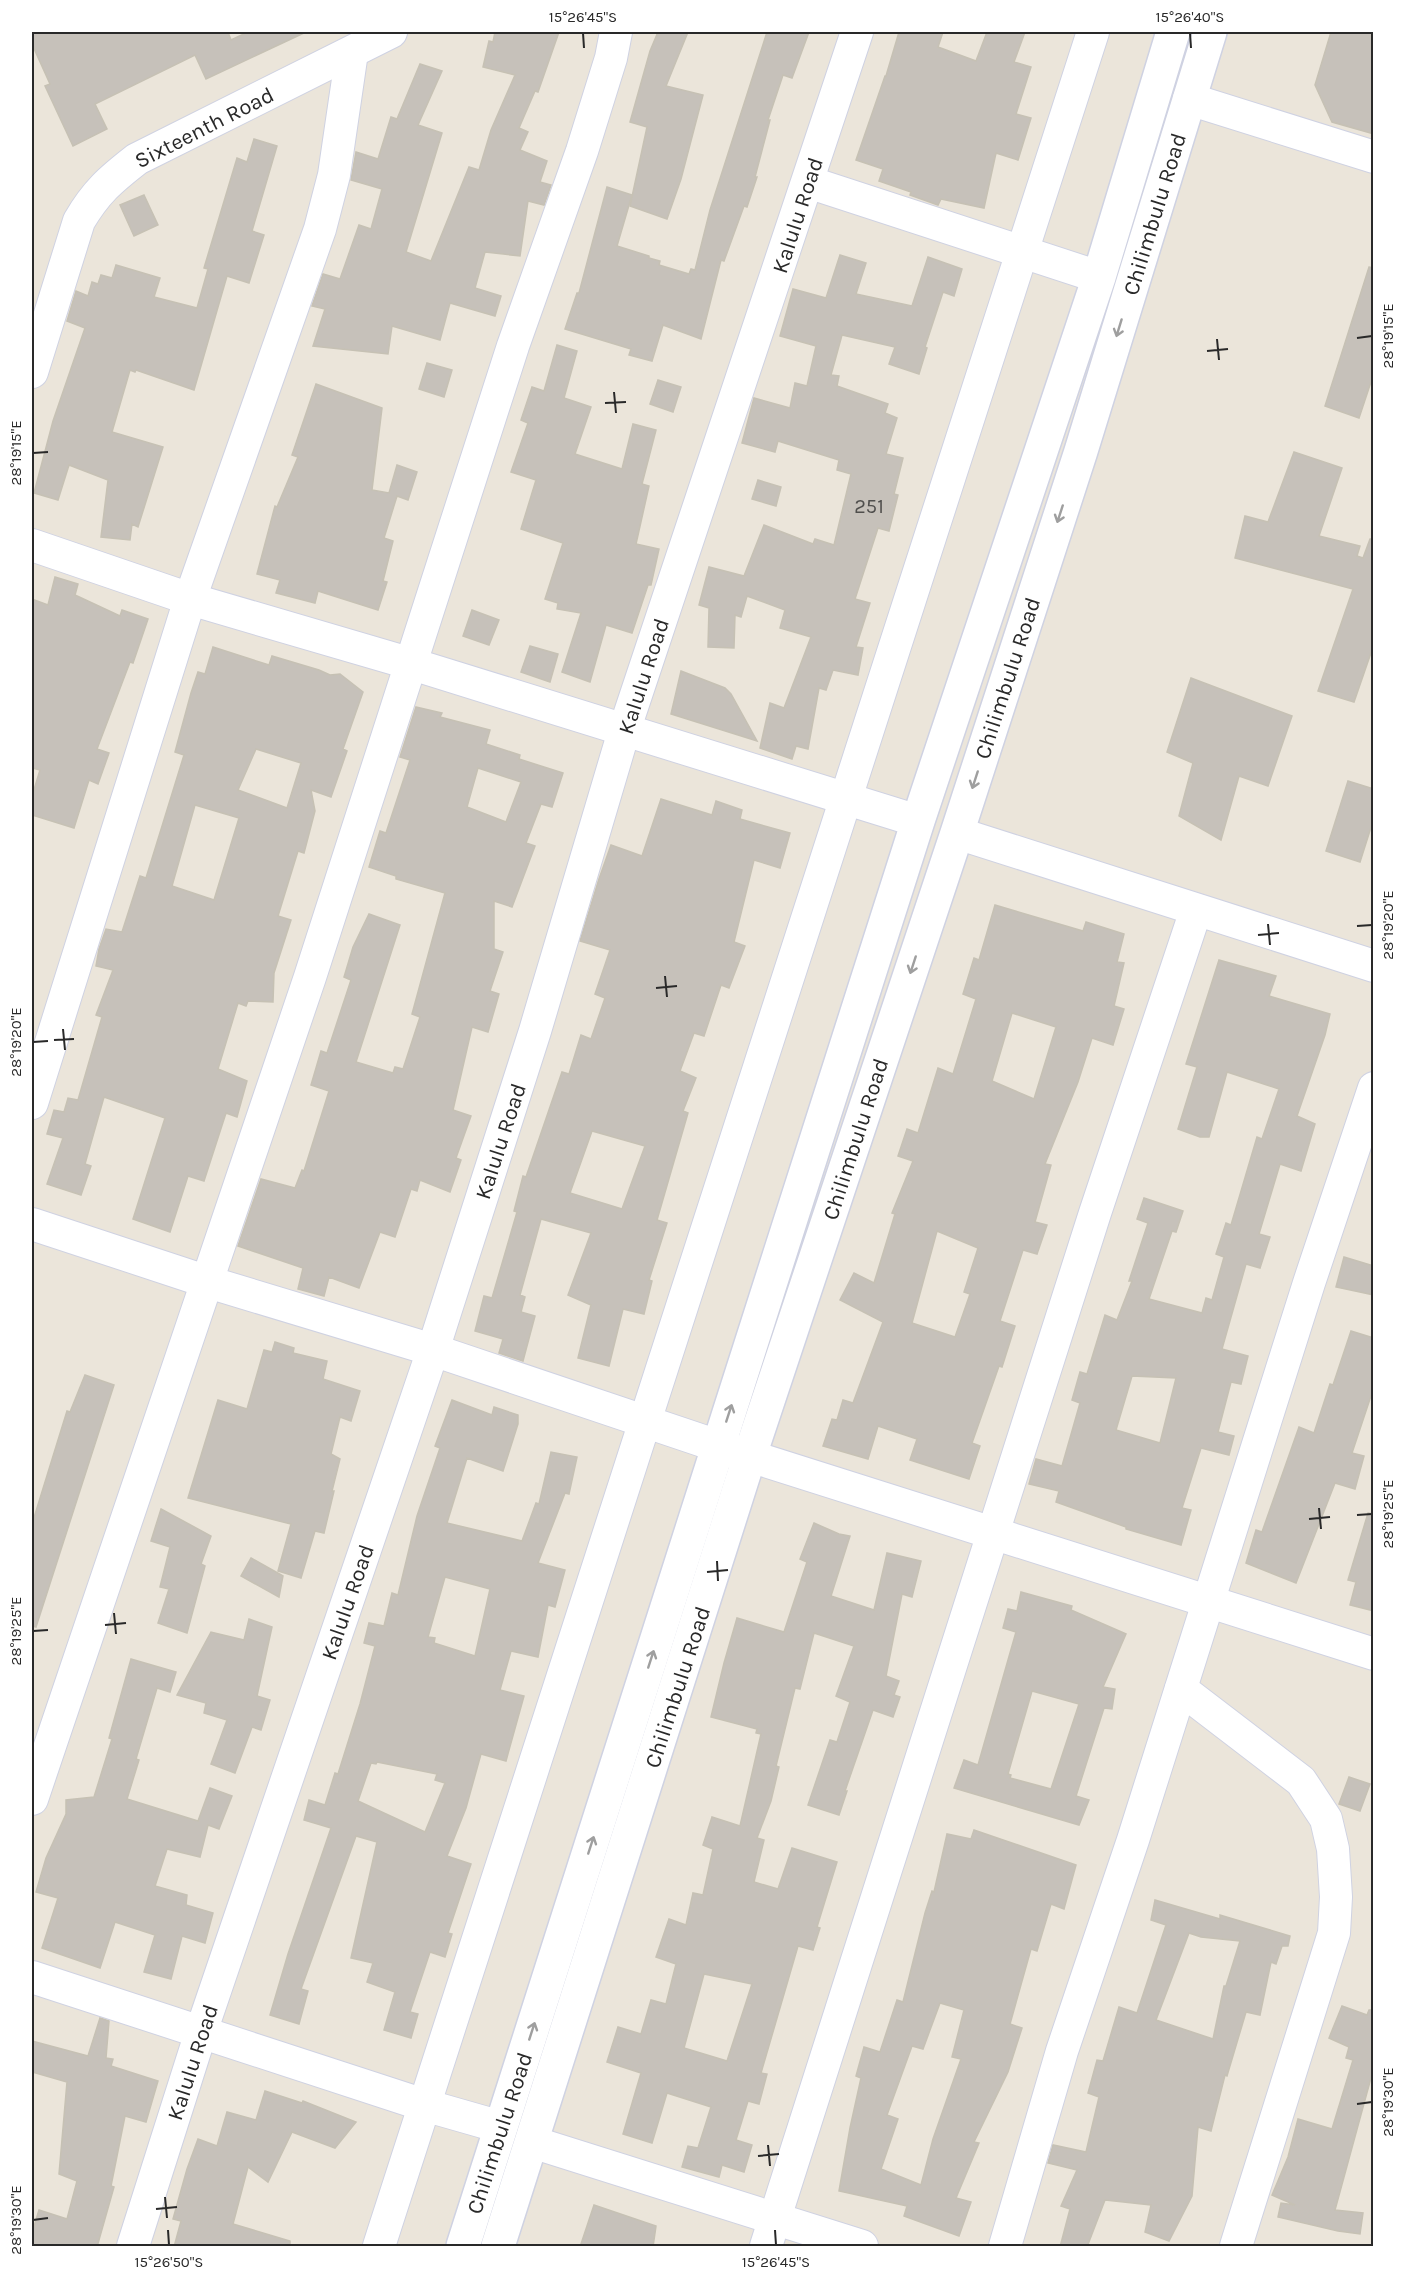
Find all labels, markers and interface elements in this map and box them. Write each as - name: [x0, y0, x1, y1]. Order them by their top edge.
- text: 15°26'45"S: [549, 8, 617, 26]
- text: 15°26'40"S: [1156, 8, 1224, 26]
- street label: Sixteenth Road: [131, 82, 278, 174]
- street label: Chilimbulu Road: [1118, 130, 1192, 299]
- street label: Kalulu Road: [767, 154, 829, 277]
- text: 28°19'15"E: [1379, 303, 1397, 369]
- one-way arrow: [1113, 318, 1124, 337]
- text: 28°19'15"E: [7, 420, 25, 486]
- house number: 251: [854, 495, 884, 518]
- one-way arrow: [1054, 504, 1065, 523]
- street label: Chilimbulu Road: [970, 594, 1046, 762]
- street label: Kalulu Road: [613, 615, 675, 738]
- one-way arrow: [968, 770, 979, 789]
- text: 28°19'20"E: [1379, 890, 1397, 960]
- one-way arrow: [907, 955, 918, 974]
- text: 28°19'20"E: [7, 1007, 25, 1077]
- street label: Chilimbulu Road: [818, 1055, 894, 1223]
- street label: Kalulu Road: [470, 1080, 532, 1203]
- one-way arrow: [724, 1404, 735, 1423]
- text: 28°19'25"E: [1379, 1480, 1397, 1548]
- street label: Kalulu Road: [316, 1541, 380, 1663]
- text: 28°19'25"E: [7, 1597, 25, 1665]
- street label: Chilimbulu Road: [640, 1603, 716, 1771]
- one-way arrow: [646, 1650, 657, 1669]
- one-way arrow: [586, 1836, 597, 1855]
- street label: Kalulu Road: [162, 2001, 224, 2124]
- one-way arrow: [527, 2022, 538, 2041]
- street label: Chilimbulu Road: [462, 2049, 538, 2217]
- text: 28°19'30"E: [1379, 2067, 1397, 2137]
- text: 28°19'30"E: [7, 2185, 25, 2255]
- text: 15°26'50"S: [135, 2253, 203, 2271]
- text: 15°26'45"S: [742, 2253, 810, 2271]

